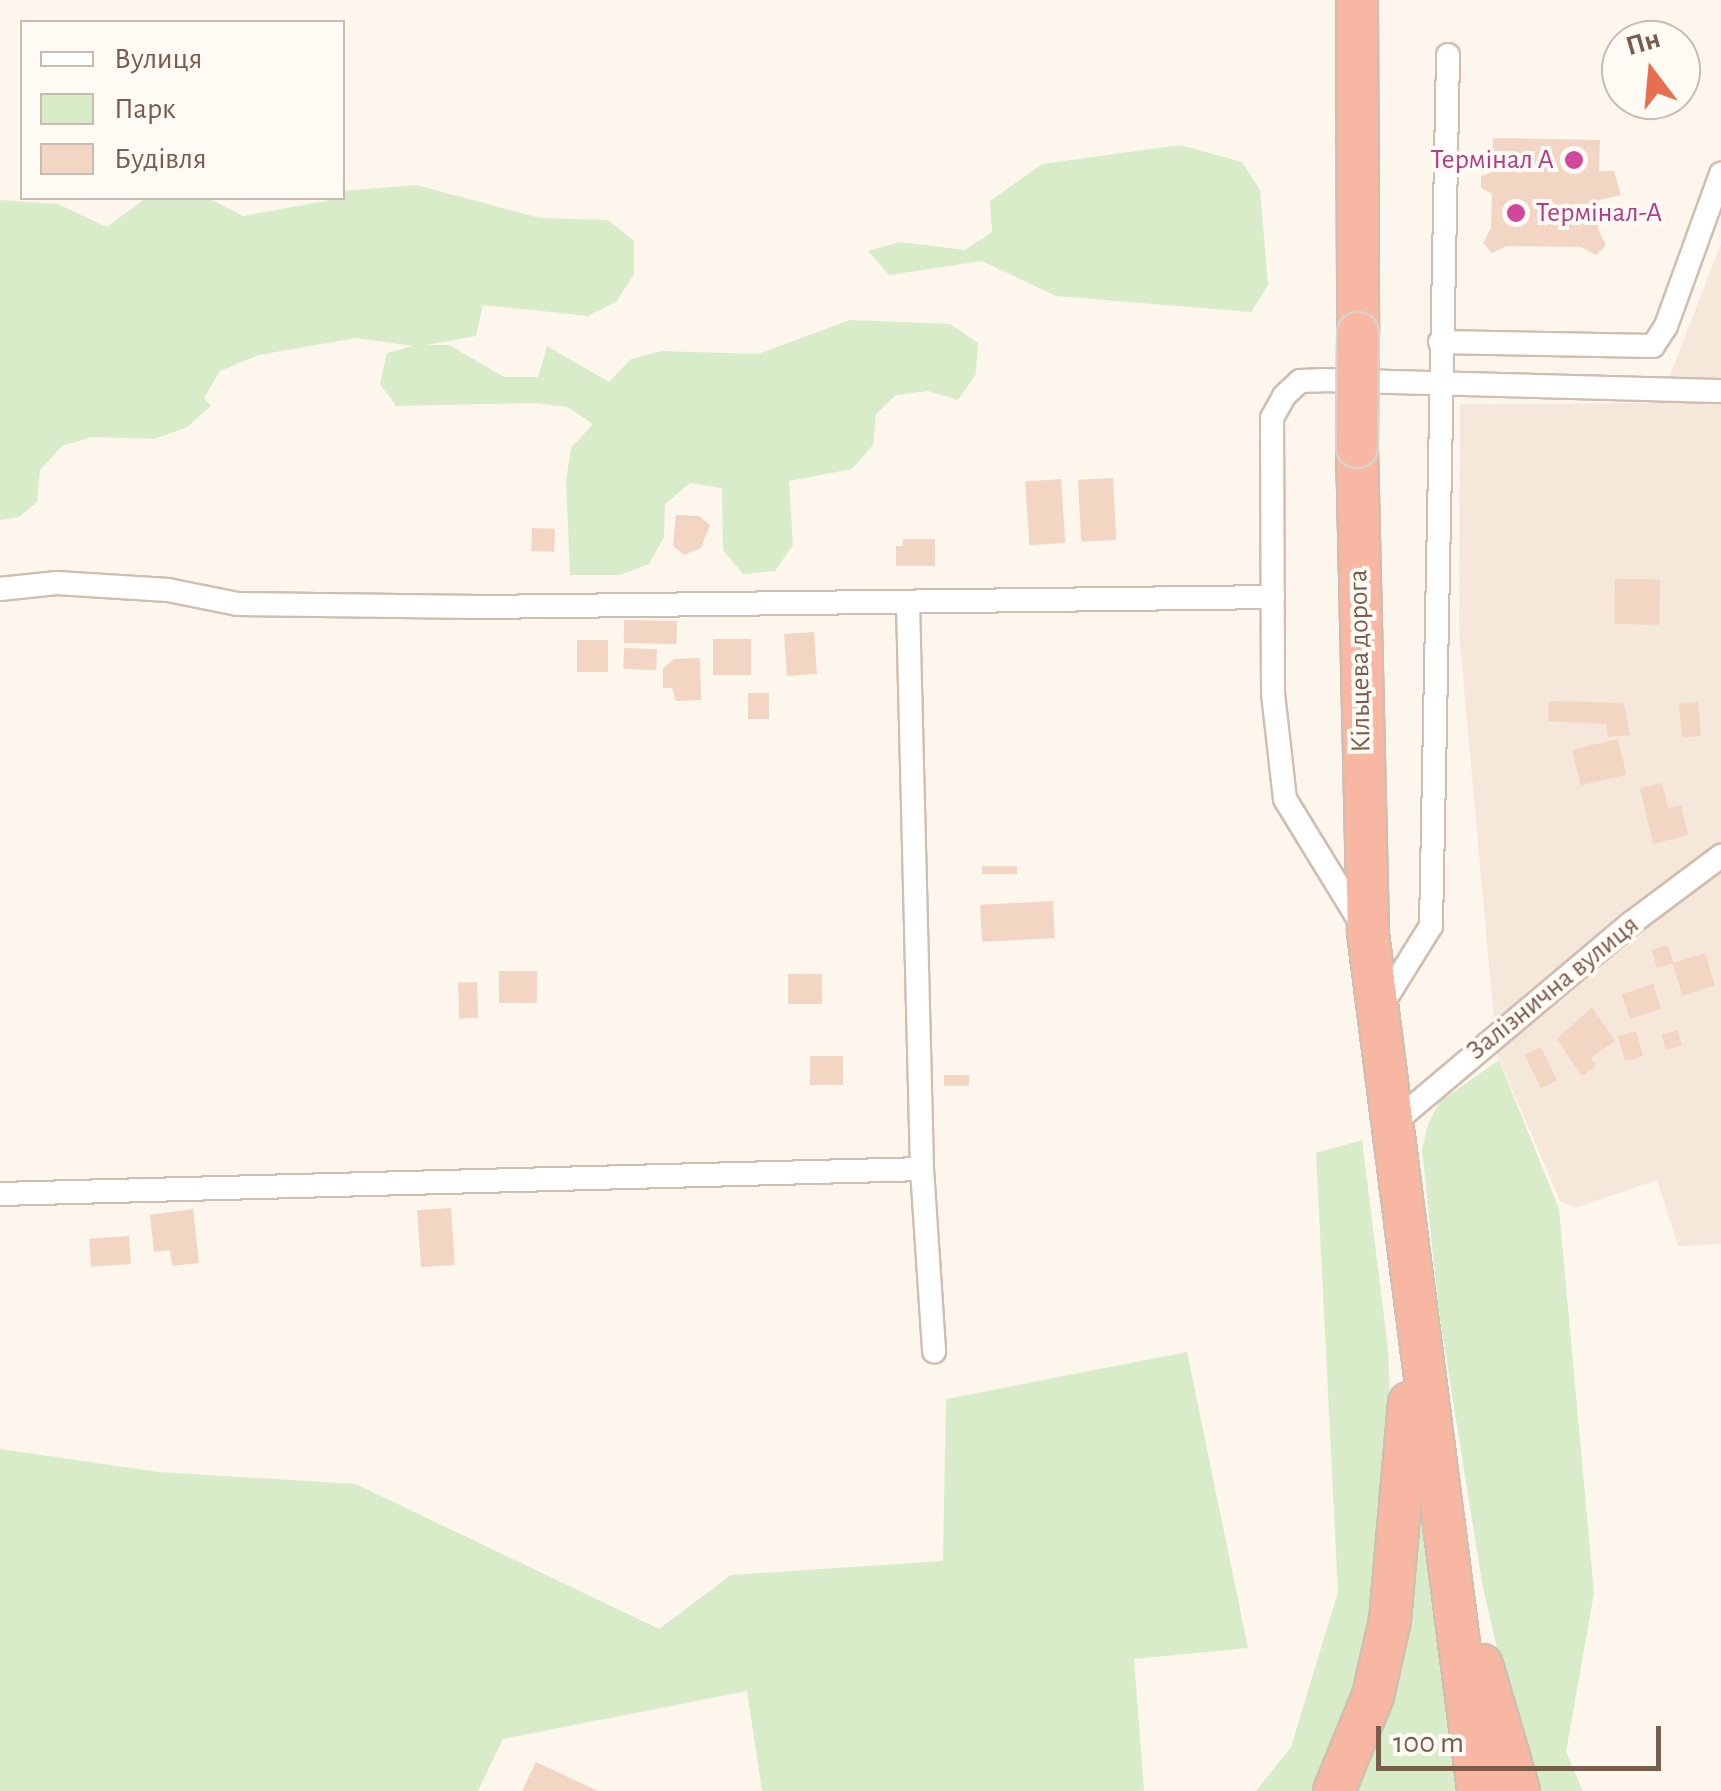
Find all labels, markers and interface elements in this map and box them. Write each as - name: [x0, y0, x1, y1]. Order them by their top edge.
- legend: [20, 20, 345, 200]
- north arrow: [1601, 20, 1701, 120]
- text: Пн: [1623, 25, 1664, 61]
- text: Вулиця: [114, 44, 202, 74]
- text: Парк: [114, 94, 176, 124]
- place label: Термінал А: [1430, 143, 1554, 177]
- text: Будівля: [114, 144, 207, 174]
- marker: Термінал А: [1563, 149, 1585, 171]
- place label: Термінал-А: [1536, 196, 1662, 230]
- marker: Термінал-А: [1505, 202, 1527, 224]
- street label: Кільцева дорога: [1342, 569, 1378, 753]
- street label: Залізнична вулиця: [1460, 908, 1646, 1068]
- scale bar: [1381, 1706, 1666, 1768]
- text: 100 m: [1393, 1728, 1464, 1758]

